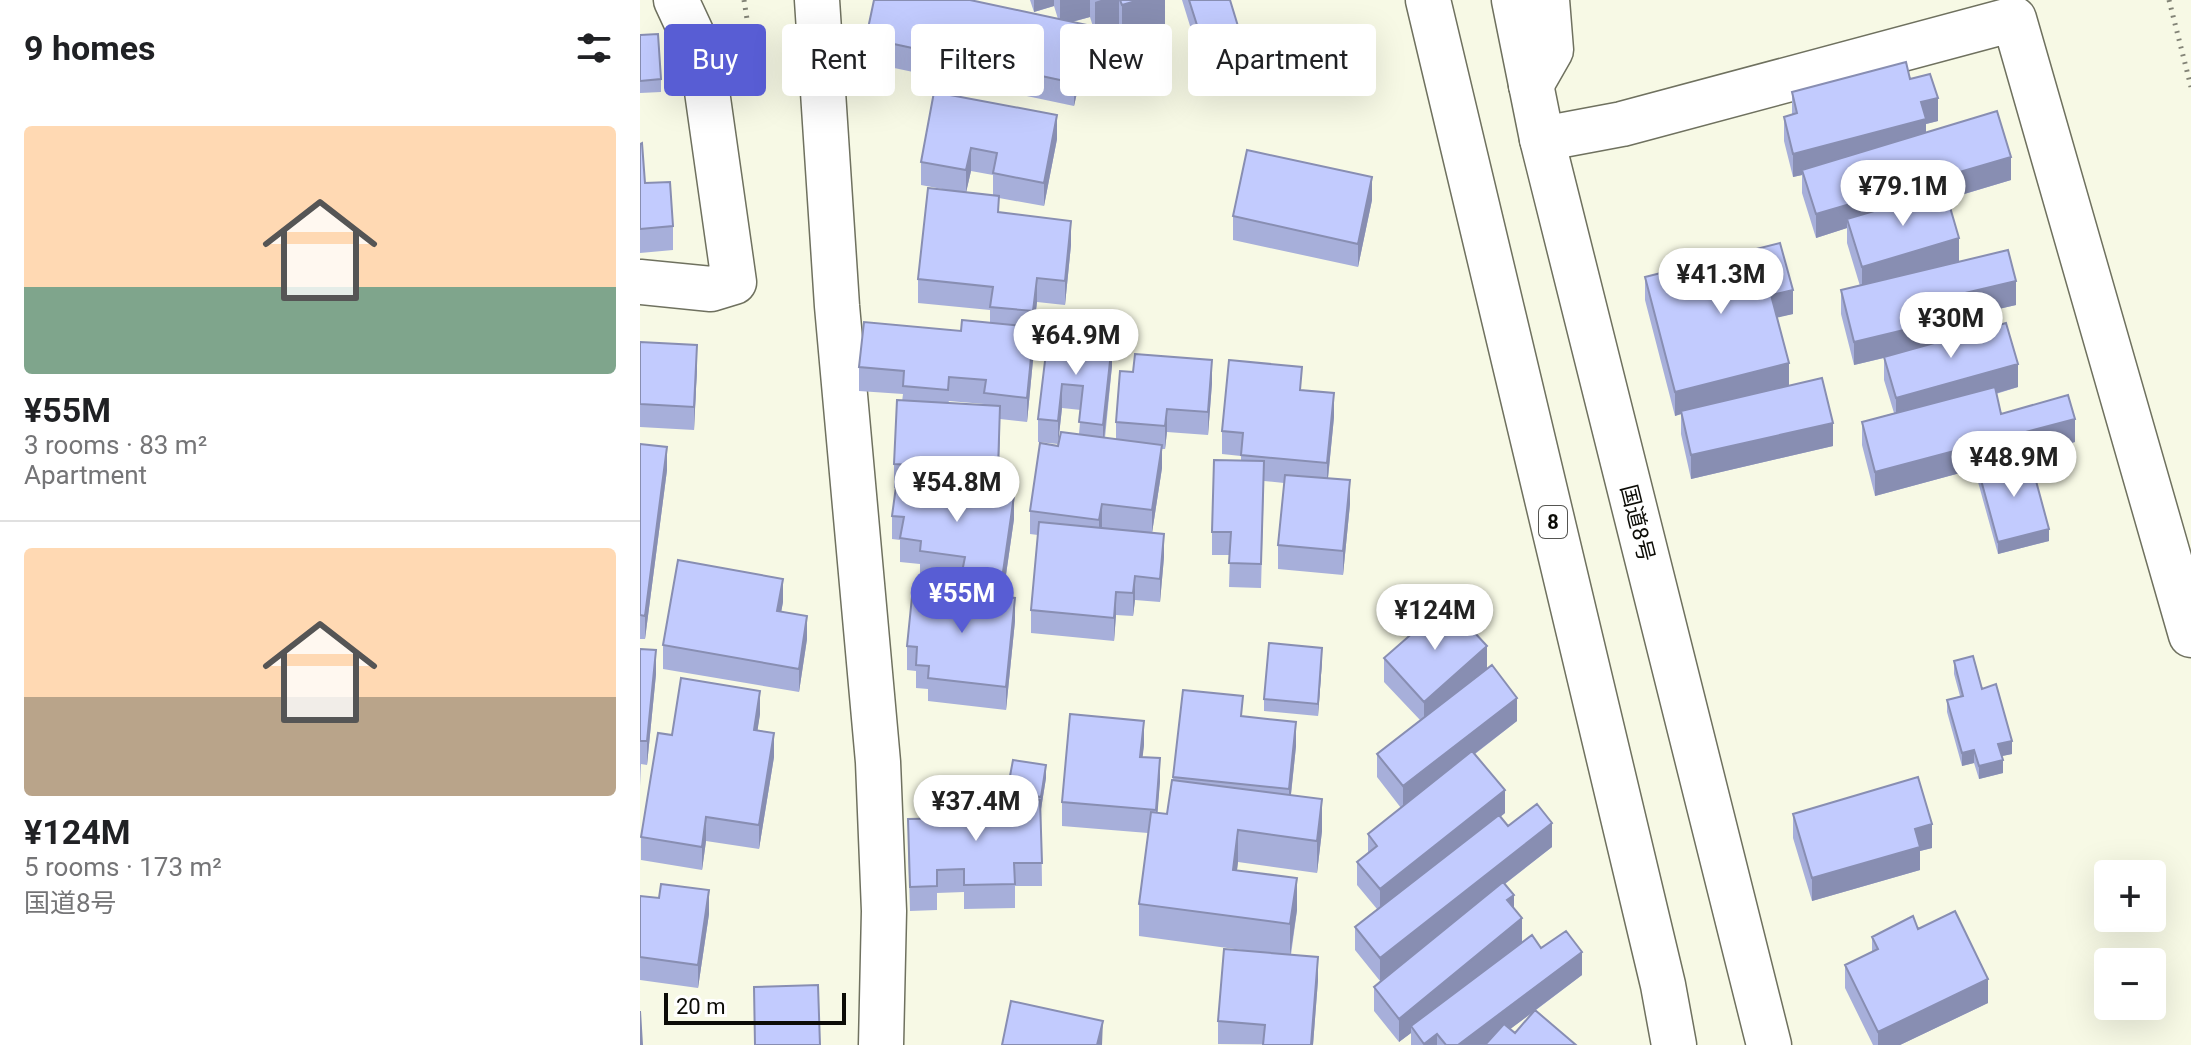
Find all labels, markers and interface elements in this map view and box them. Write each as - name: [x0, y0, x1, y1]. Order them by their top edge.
- chip: Buy: [664, 24, 766, 96]
- chip: Rent: [782, 24, 895, 96]
- chip: Filters: [911, 24, 1044, 96]
- chip: New: [1060, 24, 1172, 96]
- chip: Apartment: [1188, 24, 1376, 96]
- icon: filters: [572, 26, 616, 70]
- text: 9 homes: [24, 28, 155, 68]
- pin: ¥79.1M: [1838, 160, 1968, 228]
- text: ¥79.1M: [1859, 171, 1948, 201]
- icon: home: [248, 178, 392, 322]
- pin: ¥41.3M: [1656, 248, 1786, 316]
- text: ¥41.3M: [1677, 259, 1766, 289]
- pin: ¥30M: [1904, 292, 1998, 360]
- text: ¥30M: [1918, 303, 1984, 333]
- pin: ¥64.9M: [1011, 309, 1141, 377]
- text: ¥64.9M: [1032, 320, 1121, 350]
- text: ¥55M: [24, 390, 111, 430]
- text: 3 rooms · 83 m²: [24, 430, 207, 460]
- pin: ¥48.9M: [1949, 431, 2079, 499]
- text: ¥48.9M: [1970, 442, 2059, 472]
- pin: ¥54.8M: [892, 456, 1022, 524]
- text: Apartment: [24, 460, 147, 490]
- text: ¥54.8M: [913, 467, 1002, 497]
- street label: 国道8号: [1616, 482, 1659, 564]
- road number: 8: [1539, 506, 1567, 538]
- pin: ¥55M: [915, 567, 1009, 635]
- text: ¥55M: [929, 578, 995, 608]
- pin: ¥124M: [1379, 584, 1491, 652]
- text: ¥124M: [1394, 595, 1476, 625]
- icon: home: [248, 600, 392, 744]
- pin: ¥37.4M: [911, 775, 1041, 843]
- text: ¥37.4M: [932, 786, 1021, 816]
- text: ¥124M: [24, 812, 131, 852]
- text: 5 rooms · 173 m²: [24, 852, 222, 882]
- map controls: [2094, 860, 2166, 1020]
- button: +: [2094, 860, 2166, 932]
- text: 国道8号: [24, 888, 117, 918]
- button: −: [2094, 948, 2166, 1020]
- scale bar: [664, 989, 846, 1025]
- text: 20 m: [676, 994, 725, 1019]

